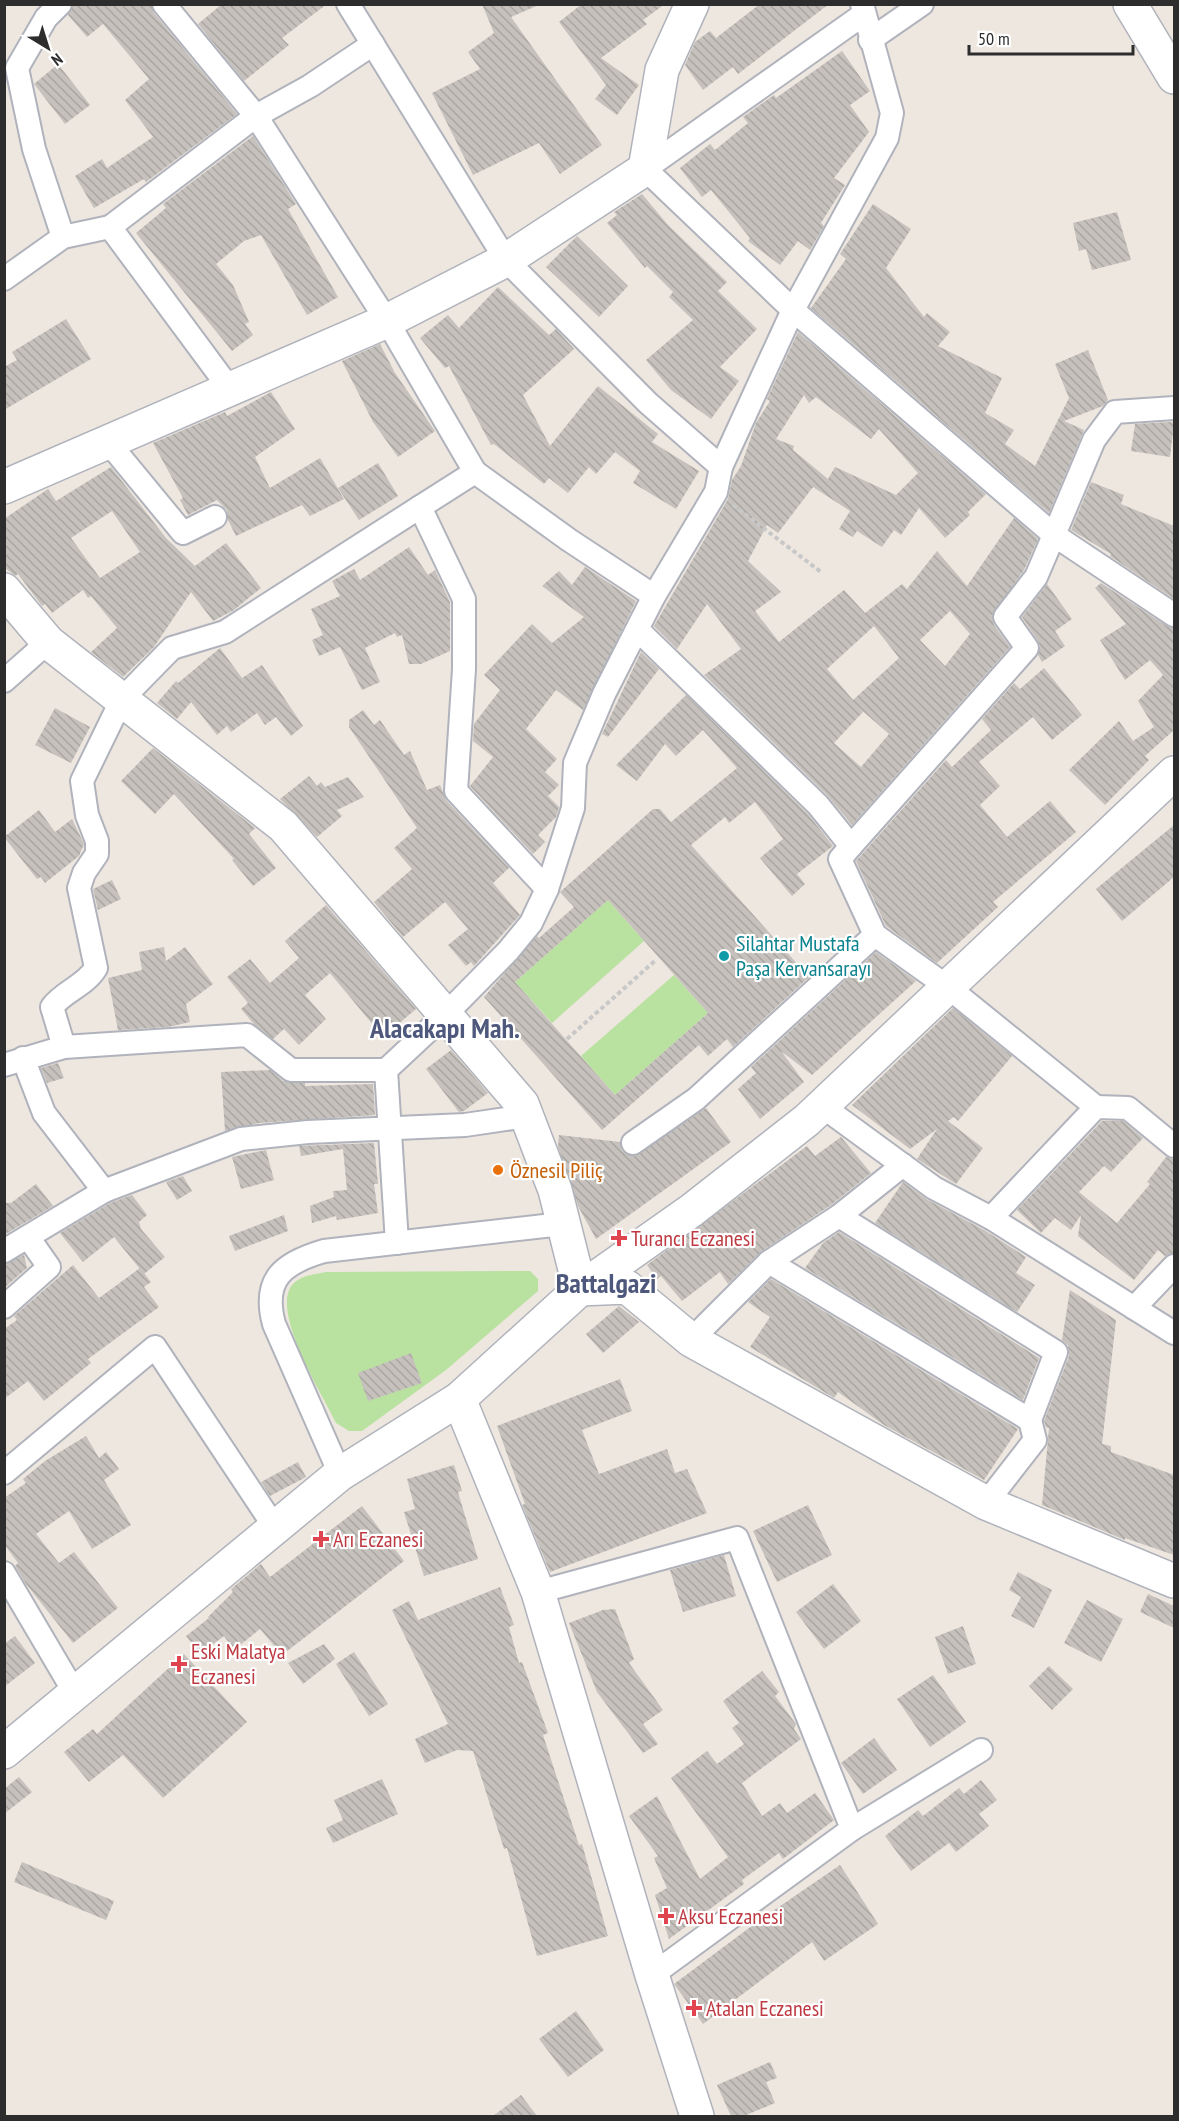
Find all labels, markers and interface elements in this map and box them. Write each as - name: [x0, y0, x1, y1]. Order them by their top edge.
- north arrow: [18, 18, 78, 78]
- scale bar: [969, 18, 1132, 56]
- text: 50 m: [978, 27, 1010, 50]
- text: N: [48, 49, 67, 70]
- place label: Silahtar Mustafa Paşa Kervansarayı: [736, 929, 871, 982]
- marker: Silahtar Mustafa Paşa Kervansarayı: [717, 949, 731, 963]
- district label: Alacakapı Mah.: [369, 1009, 520, 1046]
- place label: Öznesil Piliç: [510, 1156, 603, 1184]
- marker: Öznesil Piliç: [491, 1163, 505, 1177]
- place label: Turancı Eczanesi: [631, 1224, 755, 1252]
- marker: Turancı Eczanesi: [612, 1231, 626, 1245]
- district label: Battalgazi: [556, 1264, 656, 1301]
- place label: Arı Eczanesi: [333, 1525, 424, 1553]
- marker: Arı Eczanesi: [314, 1532, 328, 1546]
- place label: Eski Malatya Eczanesi: [191, 1637, 286, 1690]
- marker: Eski Malatya Eczanesi: [172, 1657, 186, 1671]
- place label: Aksu Eczanesi: [678, 1902, 783, 1930]
- marker: Aksu Eczanesi: [659, 1909, 673, 1923]
- place label: Atalan Eczanesi: [706, 1994, 824, 2022]
- marker: Atalan Eczanesi: [687, 2001, 701, 2015]

